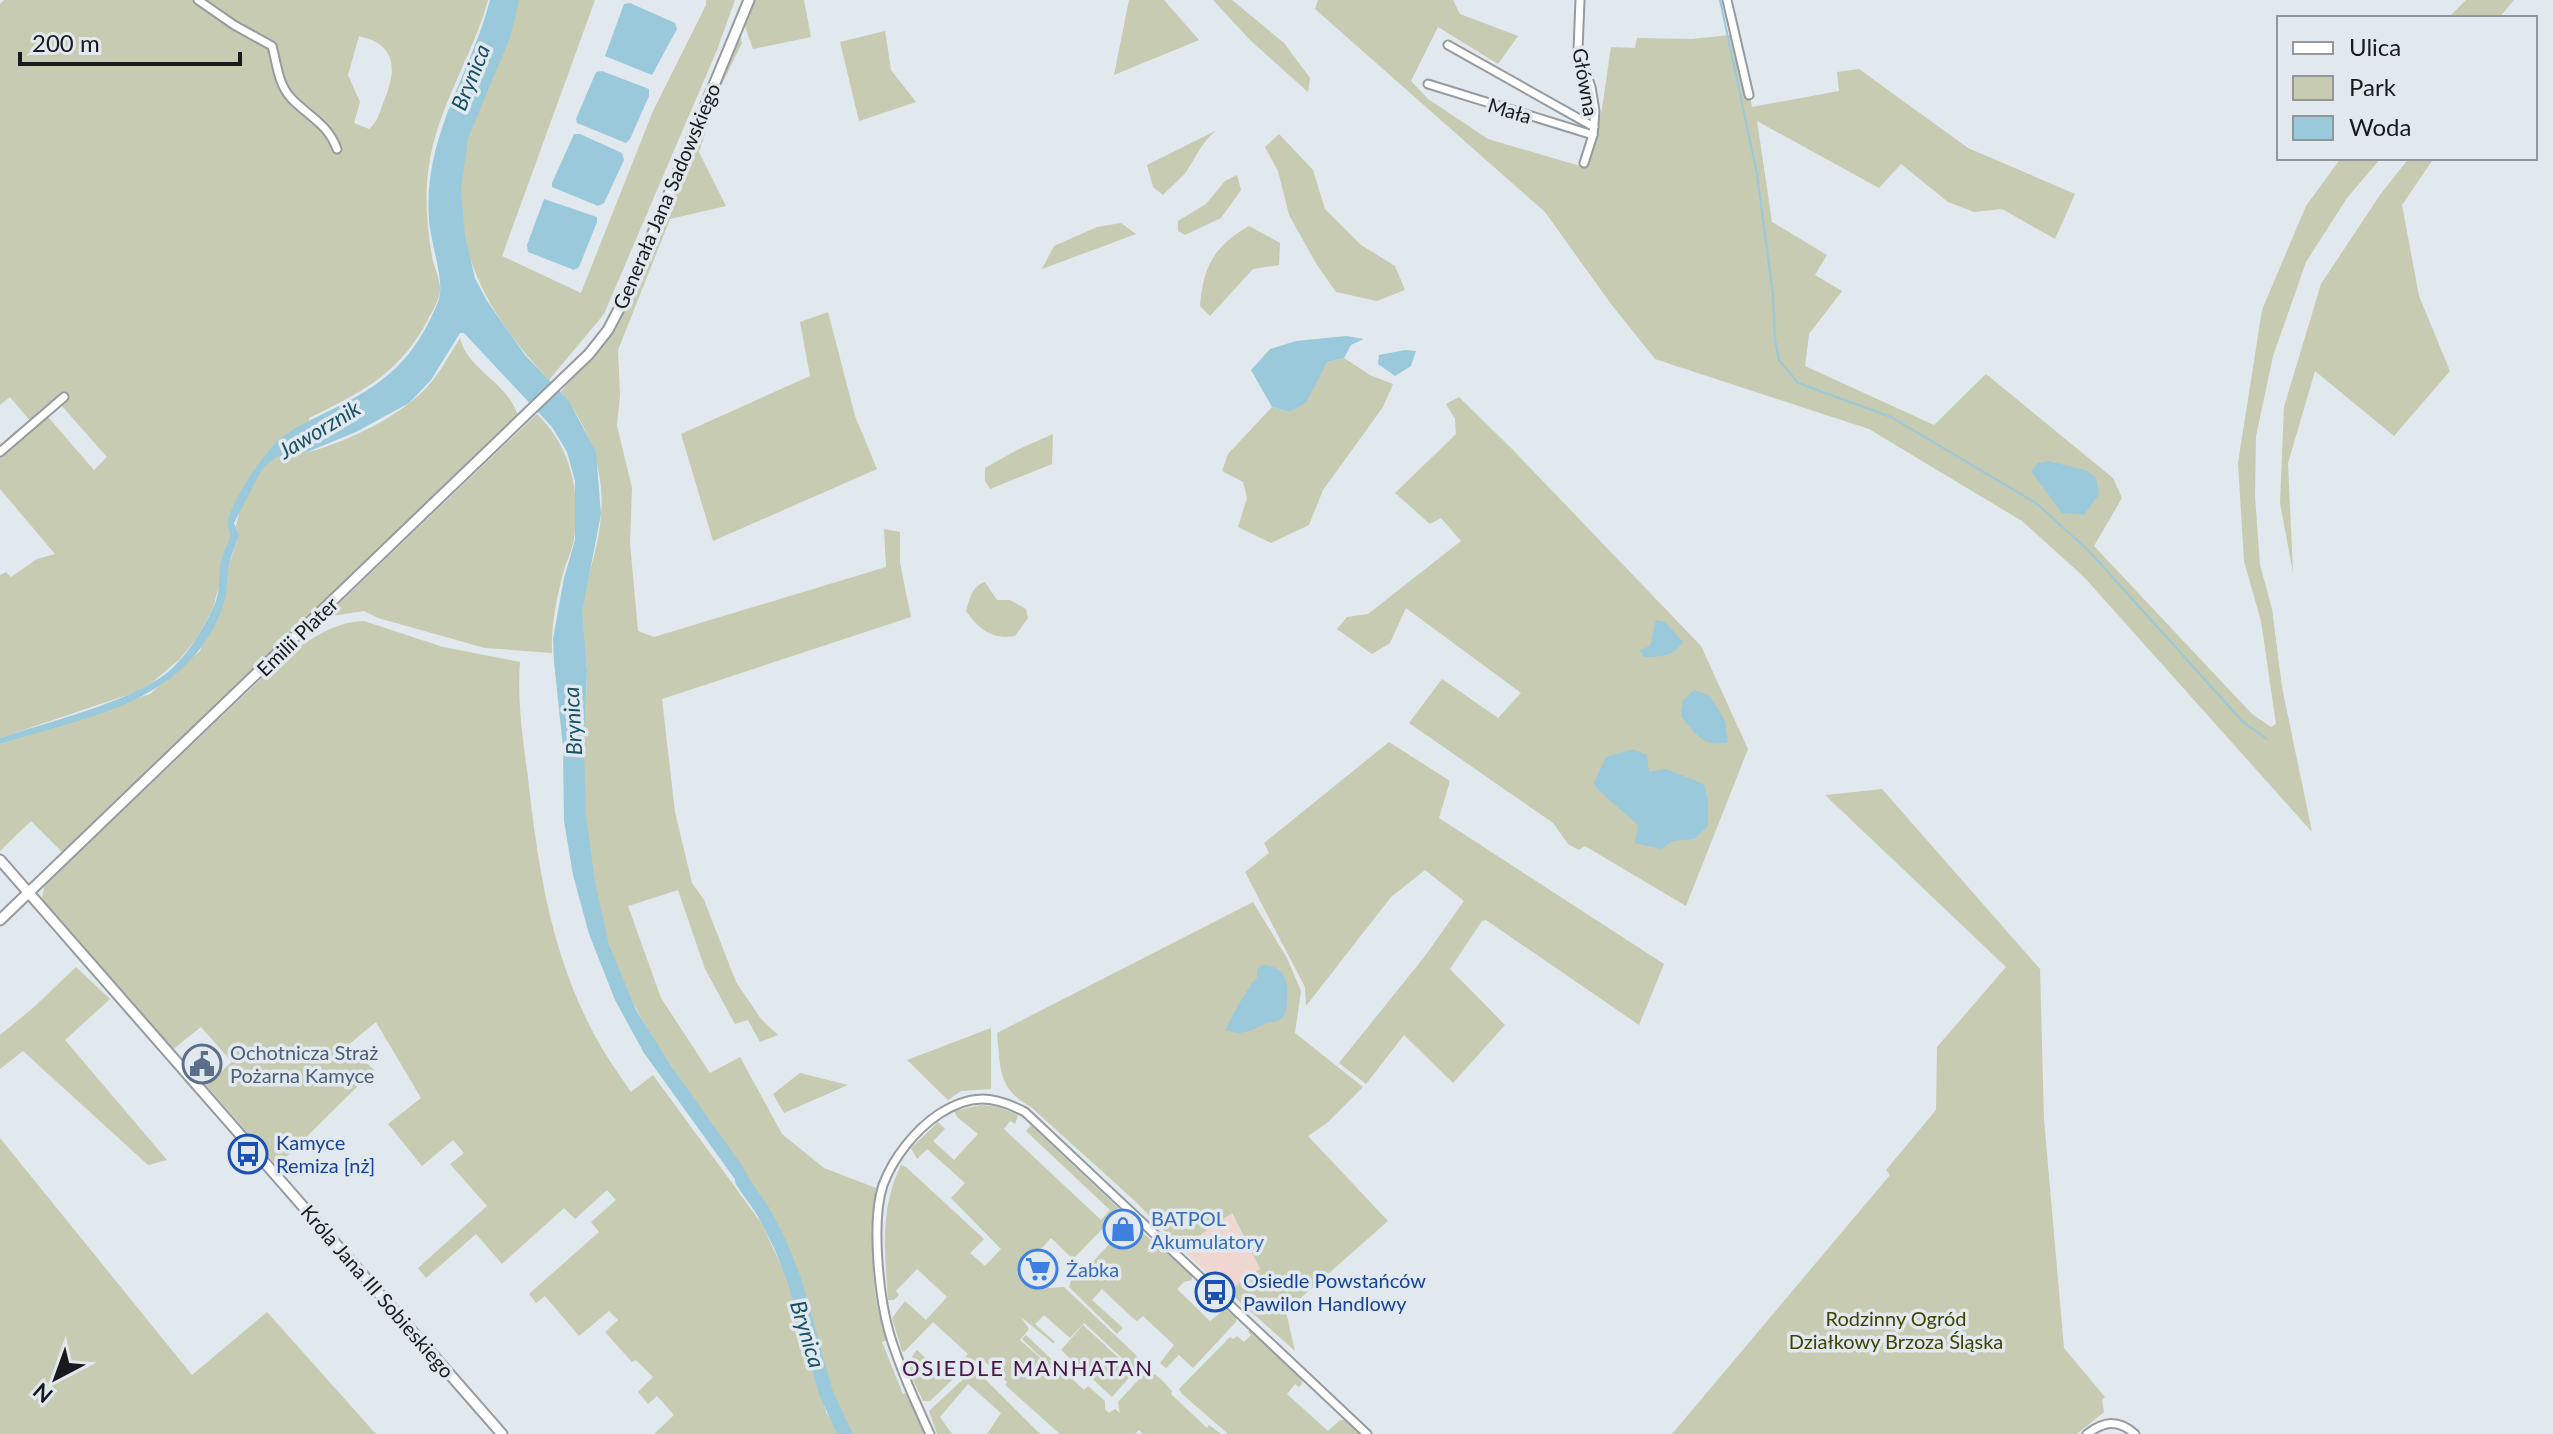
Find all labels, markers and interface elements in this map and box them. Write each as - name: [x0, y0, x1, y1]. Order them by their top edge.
- scale bar: [20, 16, 240, 66]
- legend: [2277, 16, 2537, 160]
- text: 200 m: [32, 28, 100, 57]
- text: Ulica: [2349, 32, 2401, 61]
- water label: Brynica: [445, 40, 495, 114]
- street label: Główna: [1568, 46, 1604, 118]
- text: Park: [2349, 72, 2397, 101]
- street label: Generała Jana Sadowskiego: [607, 79, 725, 313]
- street label: Mała: [1485, 92, 1535, 128]
- text: Woda: [2349, 112, 2411, 141]
- water label: Jaworznik: [272, 394, 365, 464]
- street label: Emilii Plater: [251, 591, 343, 681]
- water label: Brynica: [557, 686, 587, 756]
- place label: Ochotnicza Straż Pożarna Kamyce: [230, 1040, 378, 1087]
- public building icon: Ochotnicza Straż Pożarna Kamyce: [181, 1043, 223, 1085]
- place label: Kamyce Remiza [nż]: [276, 1130, 375, 1177]
- bus stop icon: Kamyce Remiza [nż]: [227, 1133, 269, 1175]
- street label: Króla Jana III Sobieskiego: [296, 1200, 460, 1382]
- place label: BATPOL Akumulatory: [1151, 1206, 1265, 1253]
- shop icon: BATPOL Akumulatory: [1102, 1208, 1144, 1250]
- supermarket icon: Żabka: [1017, 1248, 1059, 1290]
- place label: Żabka: [1066, 1257, 1119, 1281]
- place label: Osiedle Powstańców Pawilon Handlowy: [1243, 1268, 1426, 1315]
- bus stop icon: Osiedle Powstańców Pawilon Handlowy: [1194, 1271, 1236, 1313]
- water label: Brynica: [785, 1297, 831, 1371]
- park label: Rodzinny Ogród Działkowy Brzoza Śląska: [1789, 1306, 2003, 1353]
- north arrow: [16, 1338, 96, 1418]
- district label: OSIEDLE MANHATAN: [902, 1354, 1154, 1381]
- text: N: [27, 1378, 58, 1409]

